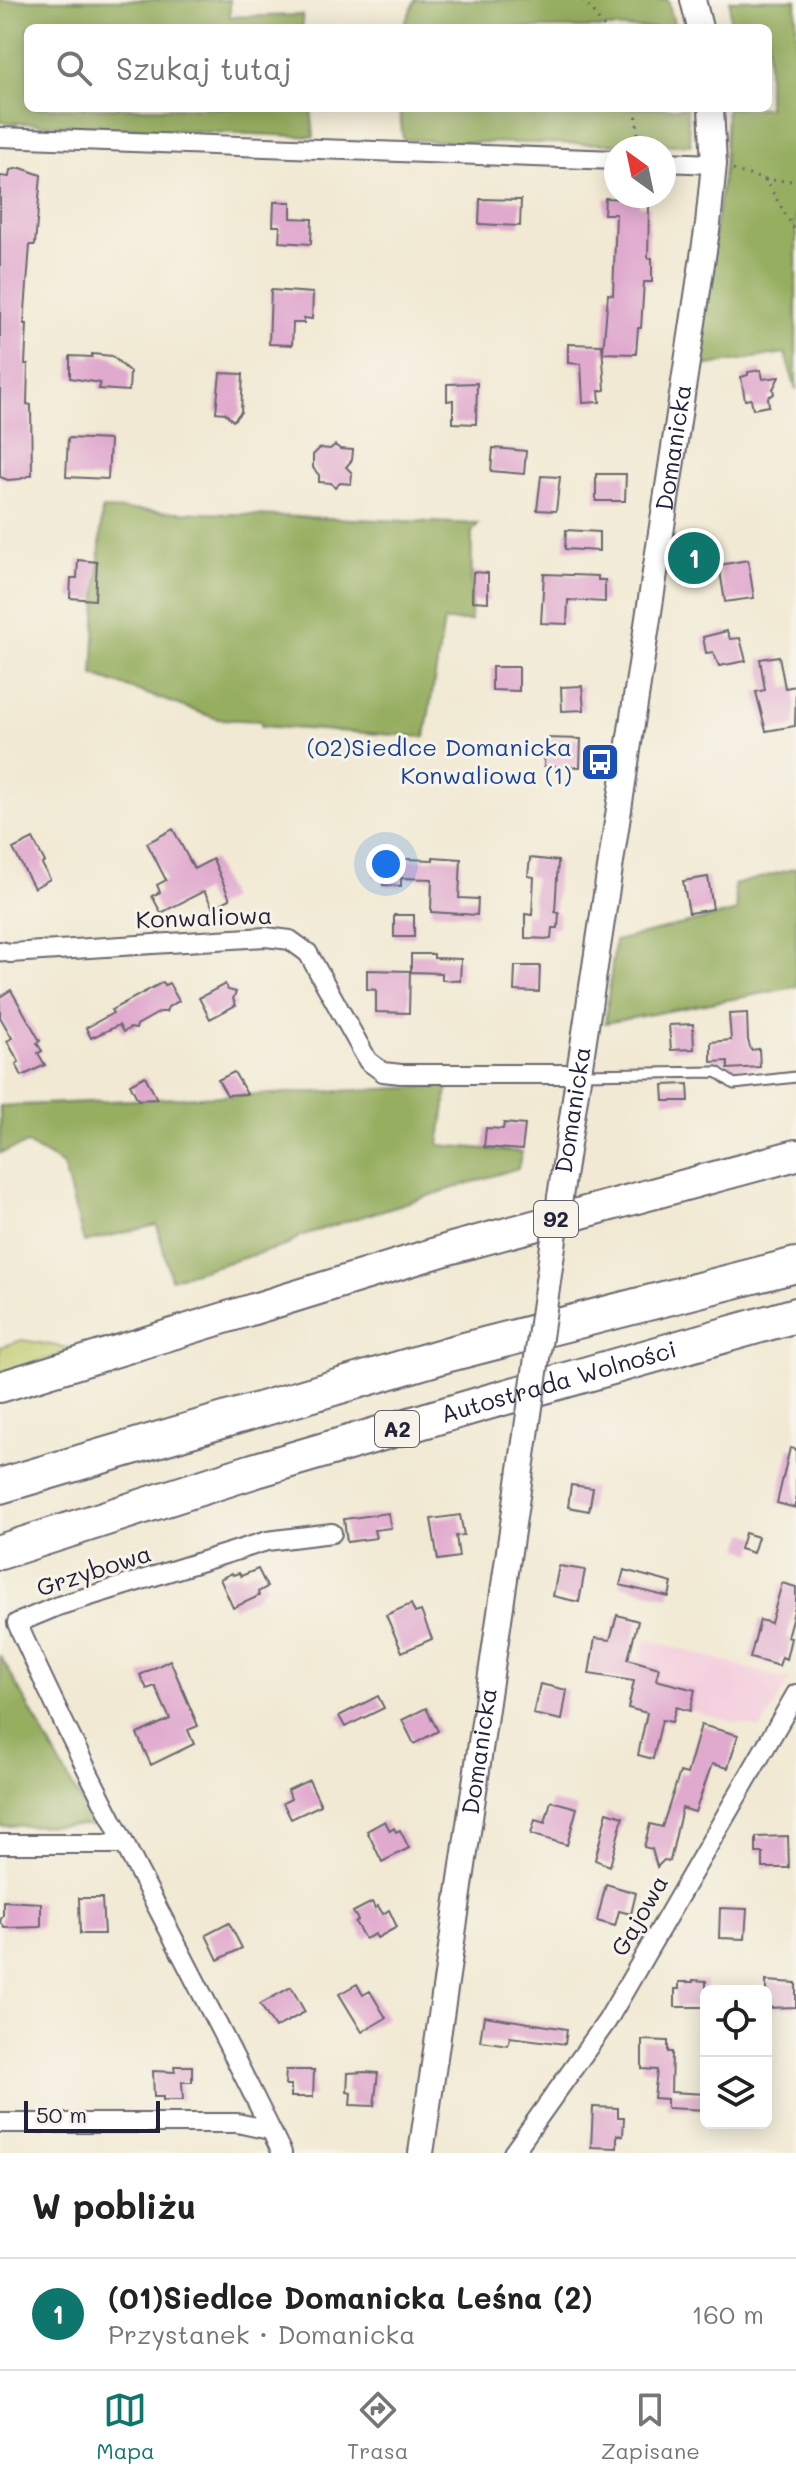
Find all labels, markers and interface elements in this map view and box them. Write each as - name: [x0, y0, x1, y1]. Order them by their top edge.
- search box: [24, 24, 772, 112]
- icon: search: [52, 46, 96, 90]
- text: Szukaj tutaj: [116, 48, 292, 88]
- north arrow: [604, 136, 676, 208]
- street label: Domanicka: [648, 382, 697, 513]
- pin: 1: [668, 528, 720, 588]
- place label: (02)Siedlce Domanicka Konwaliowa (1): [307, 731, 572, 790]
- bus stop icon: (02)Siedlce Domanicka Konwaliowa (1): [579, 741, 621, 783]
- your location: [366, 844, 406, 884]
- street label: Konwaliowa: [135, 899, 273, 934]
- street label: Domanicka: [547, 1045, 597, 1175]
- road number: 92: [534, 1201, 578, 1237]
- street label: Autostrada Wolności: [437, 1333, 680, 1429]
- road number: A2: [375, 1411, 419, 1447]
- street label: Grzybowa: [32, 1536, 155, 1603]
- street label: Domanicka: [454, 1686, 503, 1816]
- street label: Gajowa: [603, 1869, 674, 1961]
- map controls: [700, 1985, 772, 2129]
- button: locate: [700, 1985, 772, 2057]
- button: layers: [700, 2057, 772, 2129]
- scale bar: [24, 2097, 160, 2133]
- text: 50 m: [36, 2100, 87, 2129]
- text: W pobliżu: [32, 2183, 196, 2228]
- text: (01)Siedlce Domanicka Leśna (2): [108, 2277, 593, 2317]
- text: 1: [52, 2297, 64, 2331]
- text: 160 m: [692, 2297, 764, 2331]
- text: Przystanek · Domanicka: [108, 2317, 415, 2351]
- tab: Mapa: [96, 2388, 155, 2465]
- tab: Trasa: [347, 2388, 408, 2465]
- tab: Zapisane: [601, 2388, 700, 2465]

